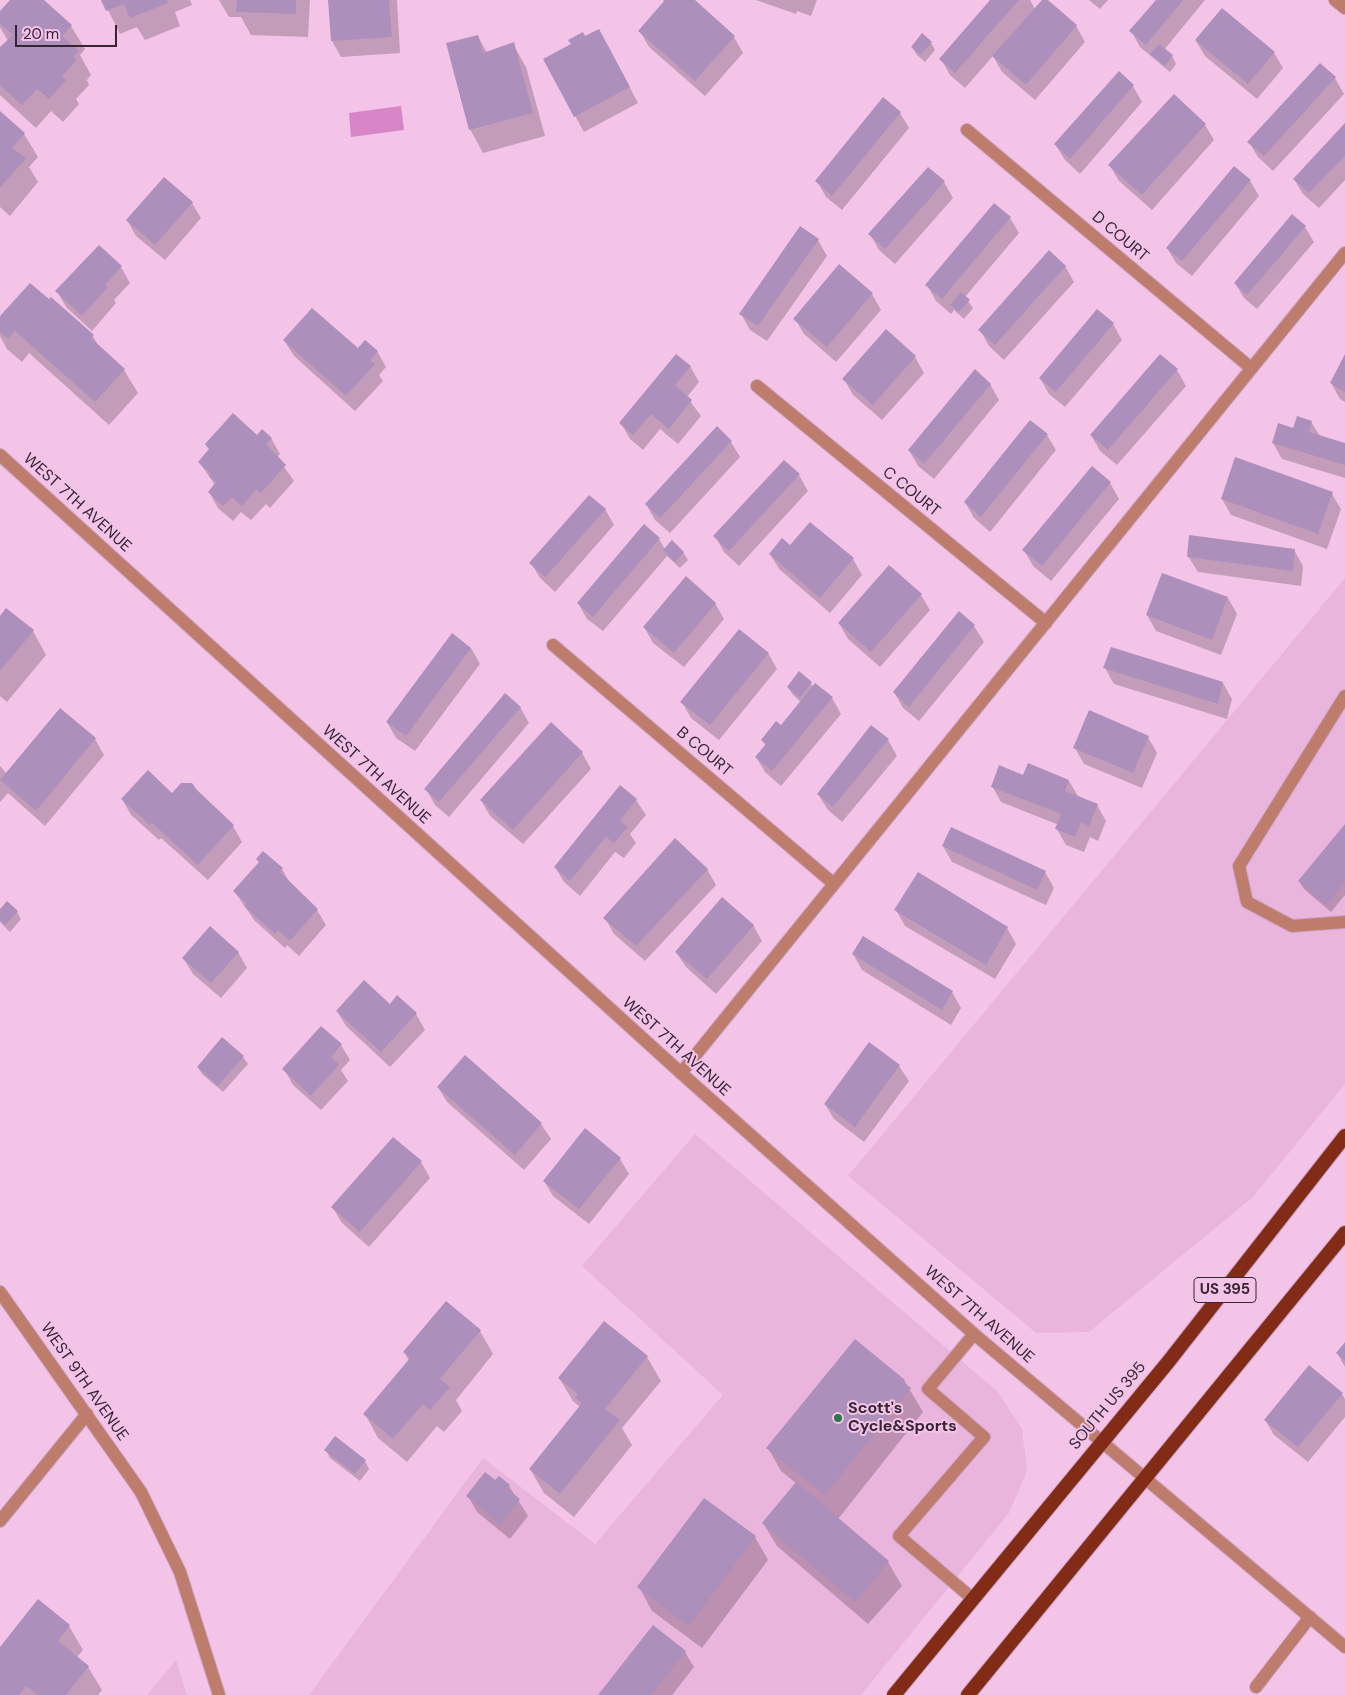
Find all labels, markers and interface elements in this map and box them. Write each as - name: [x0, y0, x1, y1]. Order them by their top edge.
- scale bar: [18, 15, 120, 47]
- text: 20 m: [23, 24, 59, 44]
- street label: D COURT: [1088, 208, 1152, 266]
- street label: WEST 7TH AVENUE: [19, 449, 135, 557]
- street label: C COURT: [878, 463, 944, 521]
- street label: WEST 7TH AVENUE: [318, 721, 434, 829]
- street label: B COURT: [672, 723, 736, 781]
- street label: WEST 7TH AVENUE: [618, 993, 734, 1101]
- street label: WEST 7TH AVENUE: [920, 1262, 1038, 1368]
- road number: US 395: [1194, 1278, 1256, 1302]
- street label: WEST 9TH AVENUE: [36, 1319, 132, 1445]
- street label: SOUTH US 395: [1066, 1358, 1150, 1454]
- place label: Scott's Cycle&Sports: [848, 1399, 957, 1437]
- marker: Scott's Cycle&Sports: [832, 1412, 844, 1424]

